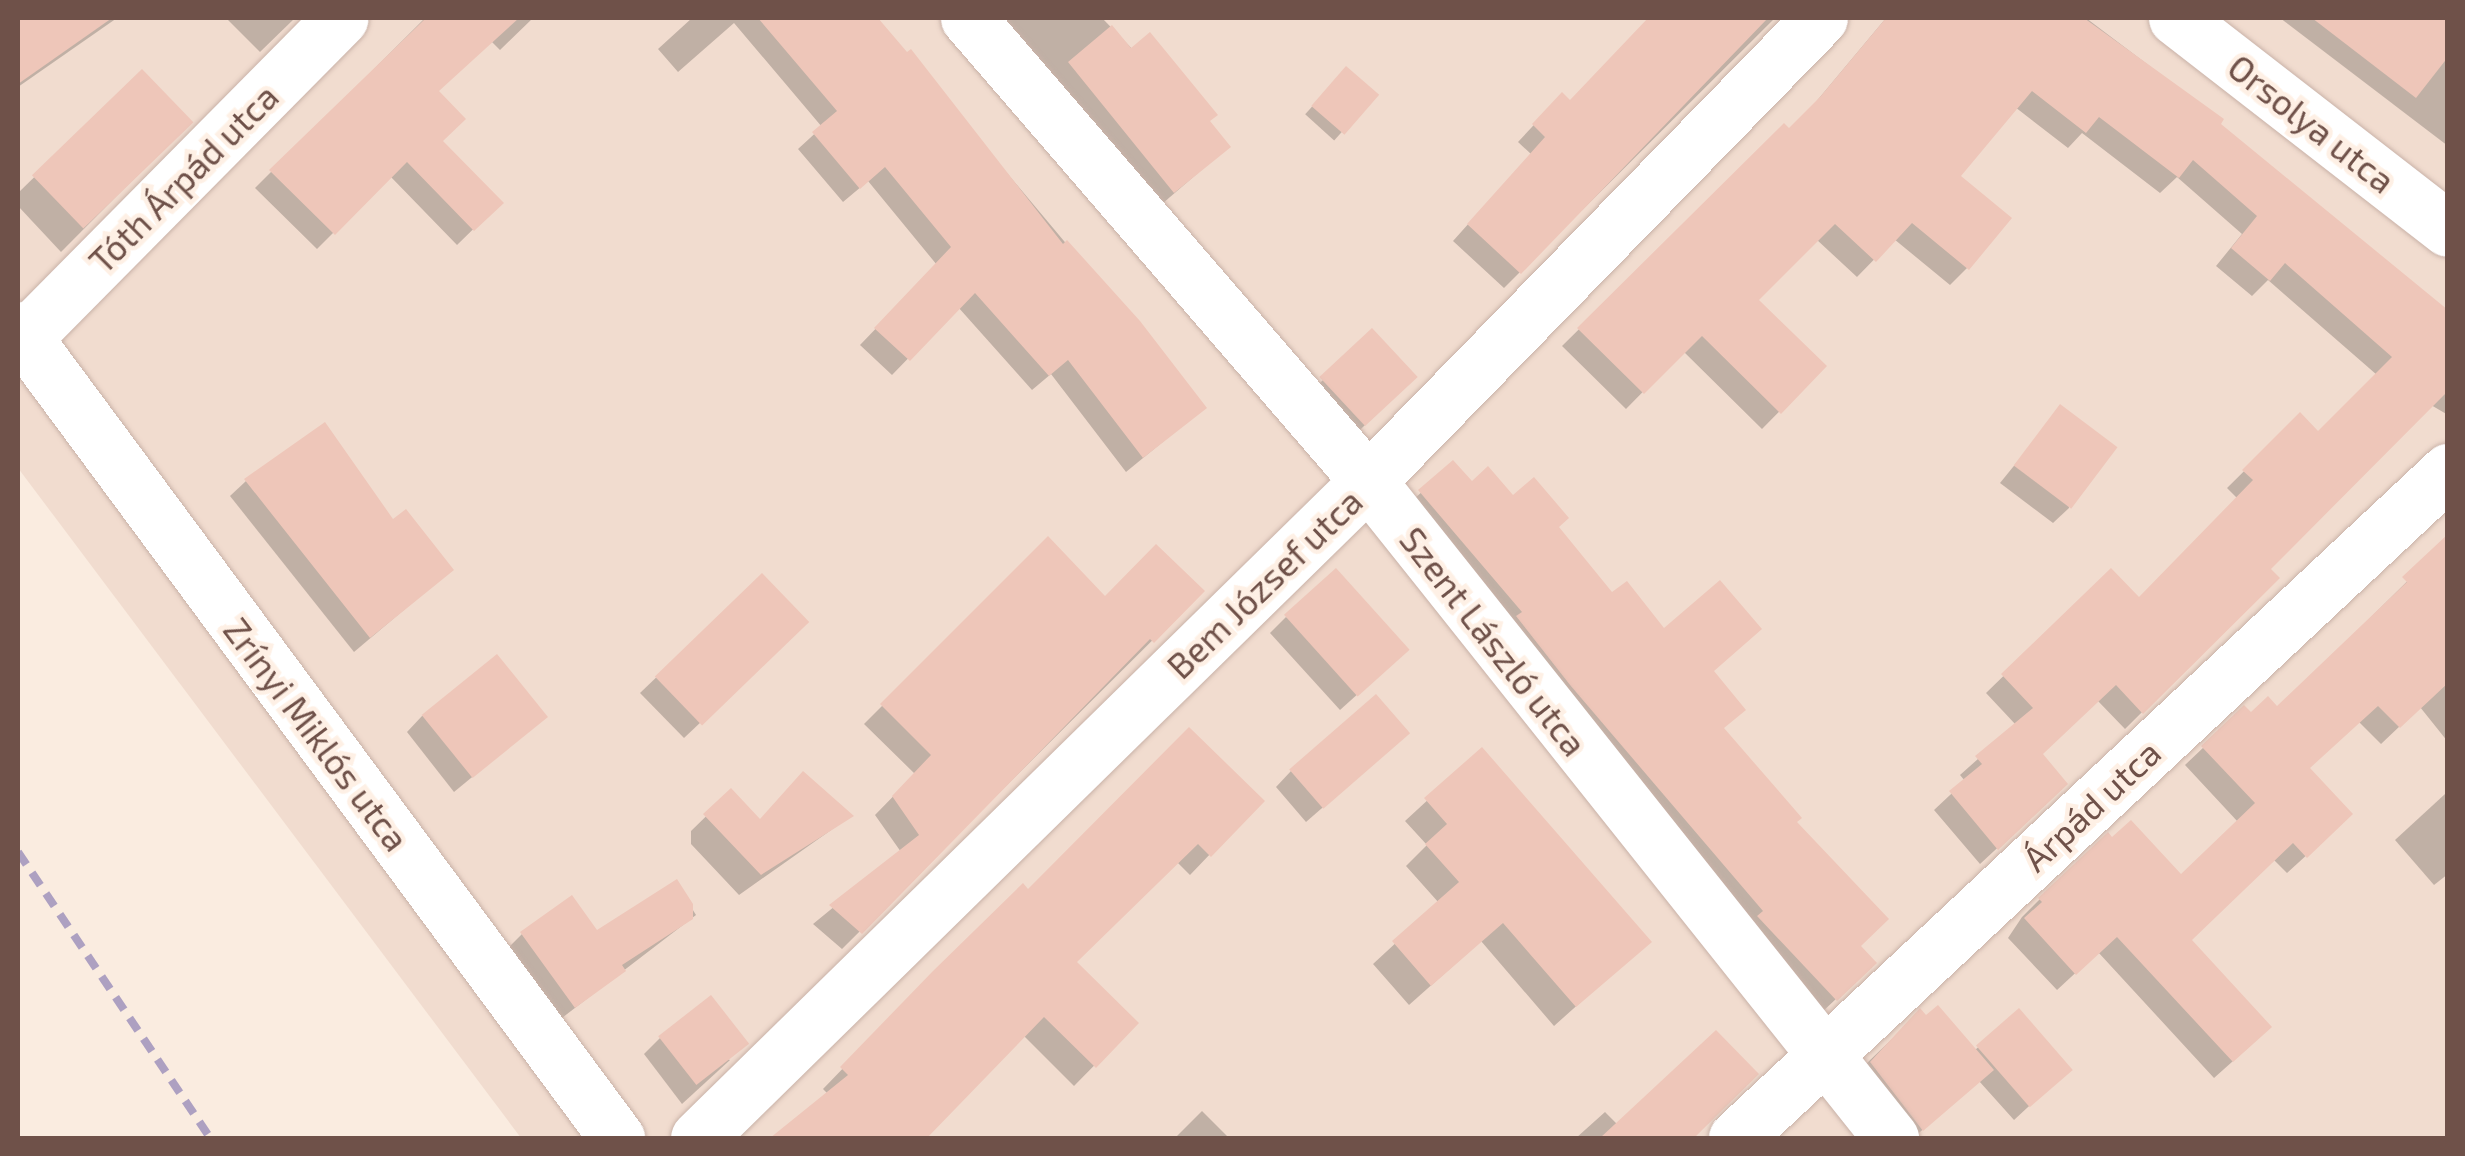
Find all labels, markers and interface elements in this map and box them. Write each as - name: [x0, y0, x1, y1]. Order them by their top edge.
- street label: Orsolya utca: [2220, 45, 2404, 201]
- street label: Tóth Árpád utca: [80, 75, 286, 281]
- street label: Bem József utca: [1157, 479, 1371, 687]
- street label: Szent László utca: [1392, 518, 1596, 764]
- street label: Zrínyi Miklós utca: [216, 609, 418, 859]
- street label: Árpád utca: [2013, 731, 2169, 879]

